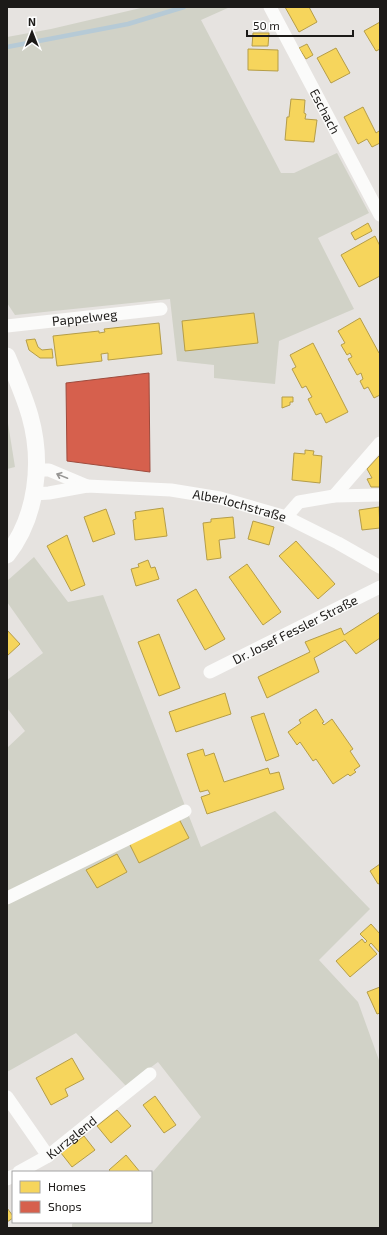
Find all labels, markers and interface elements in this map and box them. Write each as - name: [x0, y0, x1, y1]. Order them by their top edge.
- north arrow: [12, 12, 52, 52]
- scale bar: [247, 12, 353, 38]
- text: N: [28, 15, 36, 28]
- text: 50 m: [253, 18, 280, 32]
- street label: Eschach: [307, 86, 344, 137]
- street label: Pappelweg: [51, 306, 118, 329]
- one-way arrow: [56, 471, 68, 479]
- street label: Alberlochstraße: [191, 486, 288, 525]
- street label: Dr. Josef Fessler Straße: [230, 592, 360, 667]
- street label: Kurzglend: [43, 1112, 100, 1162]
- legend: [12, 1171, 152, 1223]
- text: Homes: [48, 1179, 86, 1193]
- text: Shops: [48, 1199, 82, 1213]

